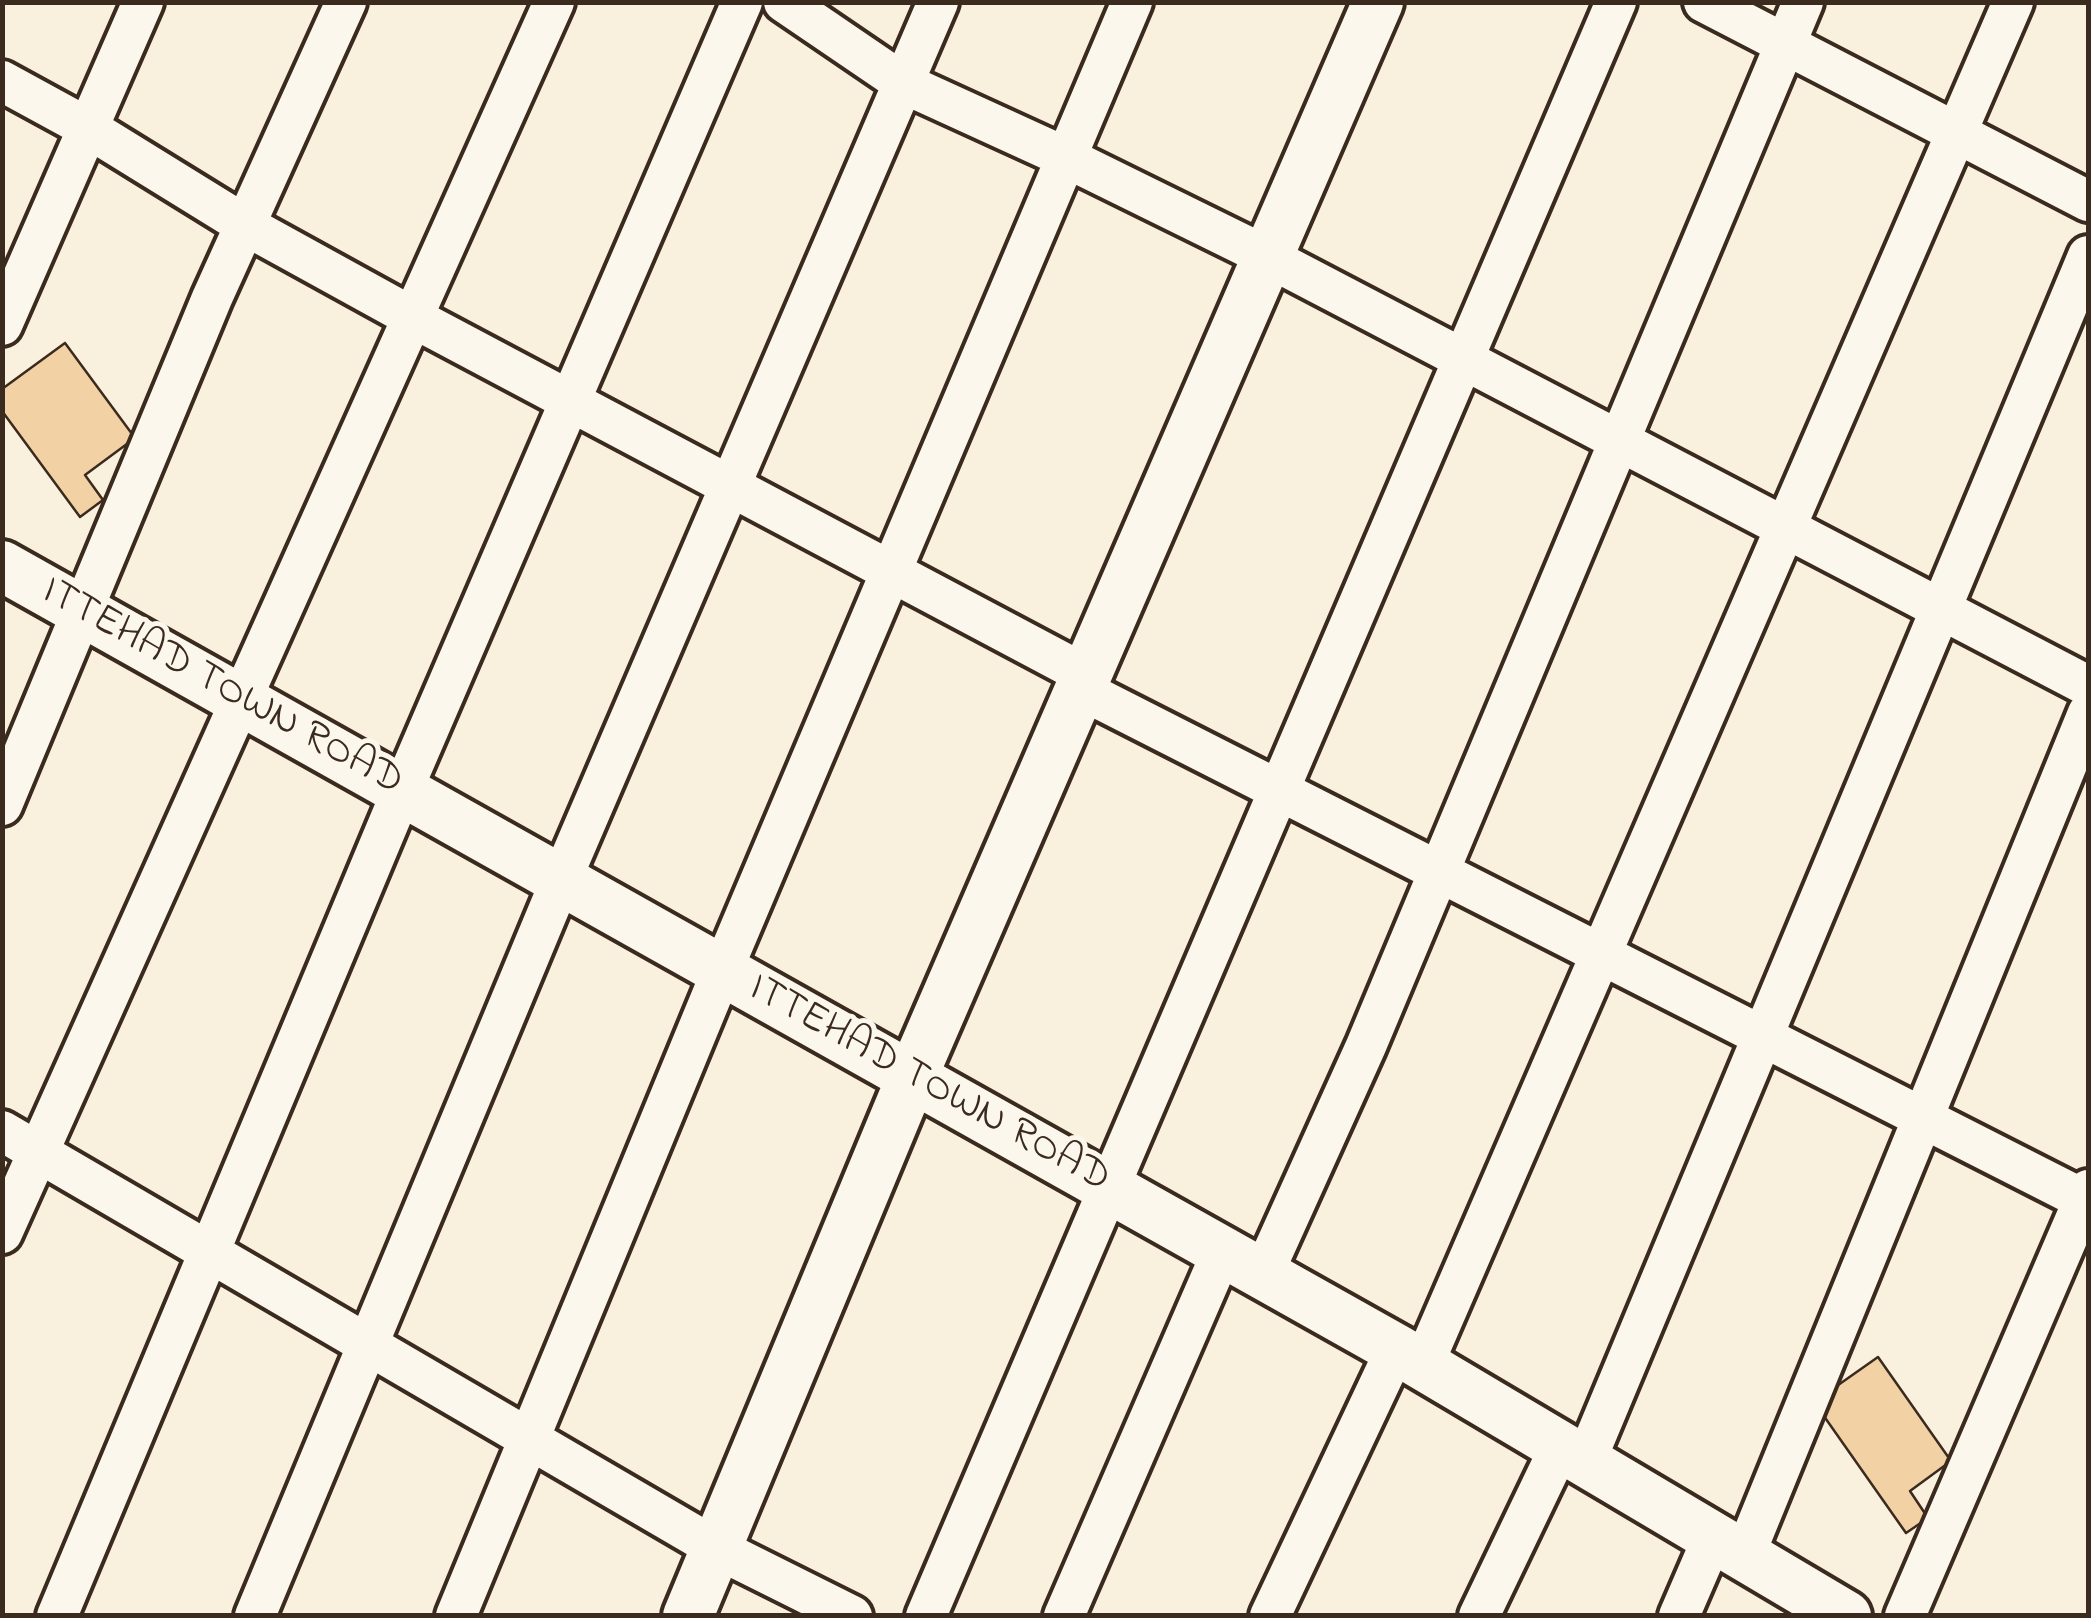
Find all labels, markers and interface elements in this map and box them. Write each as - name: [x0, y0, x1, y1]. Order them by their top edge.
- street label: ITTEHAD TOWN ROAD: [31, 569, 411, 809]
- street label: ITTEHAD TOWN ROAD: [738, 966, 1118, 1206]

